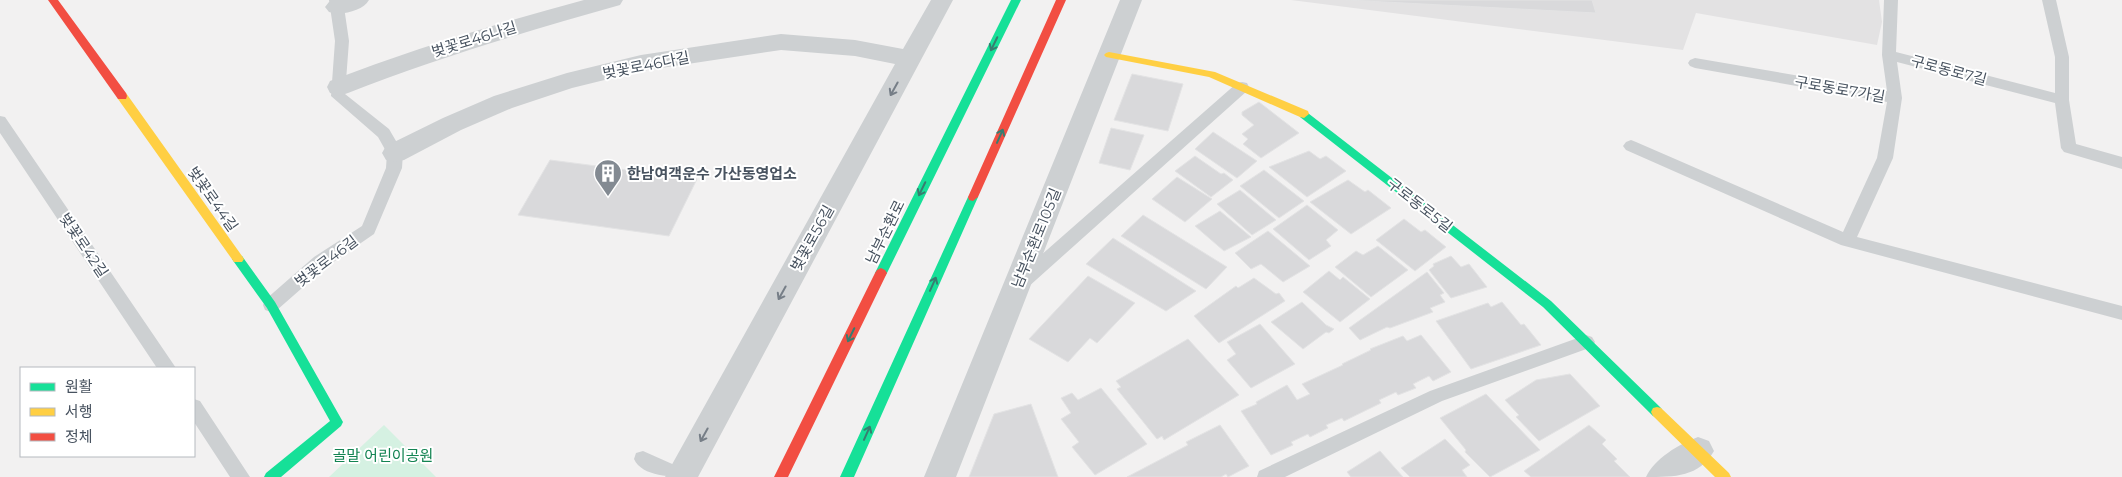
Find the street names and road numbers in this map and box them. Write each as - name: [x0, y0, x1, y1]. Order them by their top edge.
- street label: 벚꽃로46나길: [429, 17, 519, 61]
- street label: 벚꽃로46다길: [601, 47, 691, 83]
- street label: 구로동로7길: [1909, 51, 1989, 89]
- street label: 구로동로7가길: [1793, 72, 1887, 106]
- street label: 벚꽃로44길: [184, 163, 242, 235]
- street label: 구로동로5길: [1384, 174, 1456, 236]
- street label: 남부순환로105길: [1007, 185, 1065, 291]
- street label: 남부순환로: [861, 197, 909, 267]
- street label: 벚꽃로56길: [786, 202, 838, 274]
- street label: 벚꽃로42길: [56, 209, 112, 281]
- street label: 벚꽃로46길: [291, 231, 361, 291]

